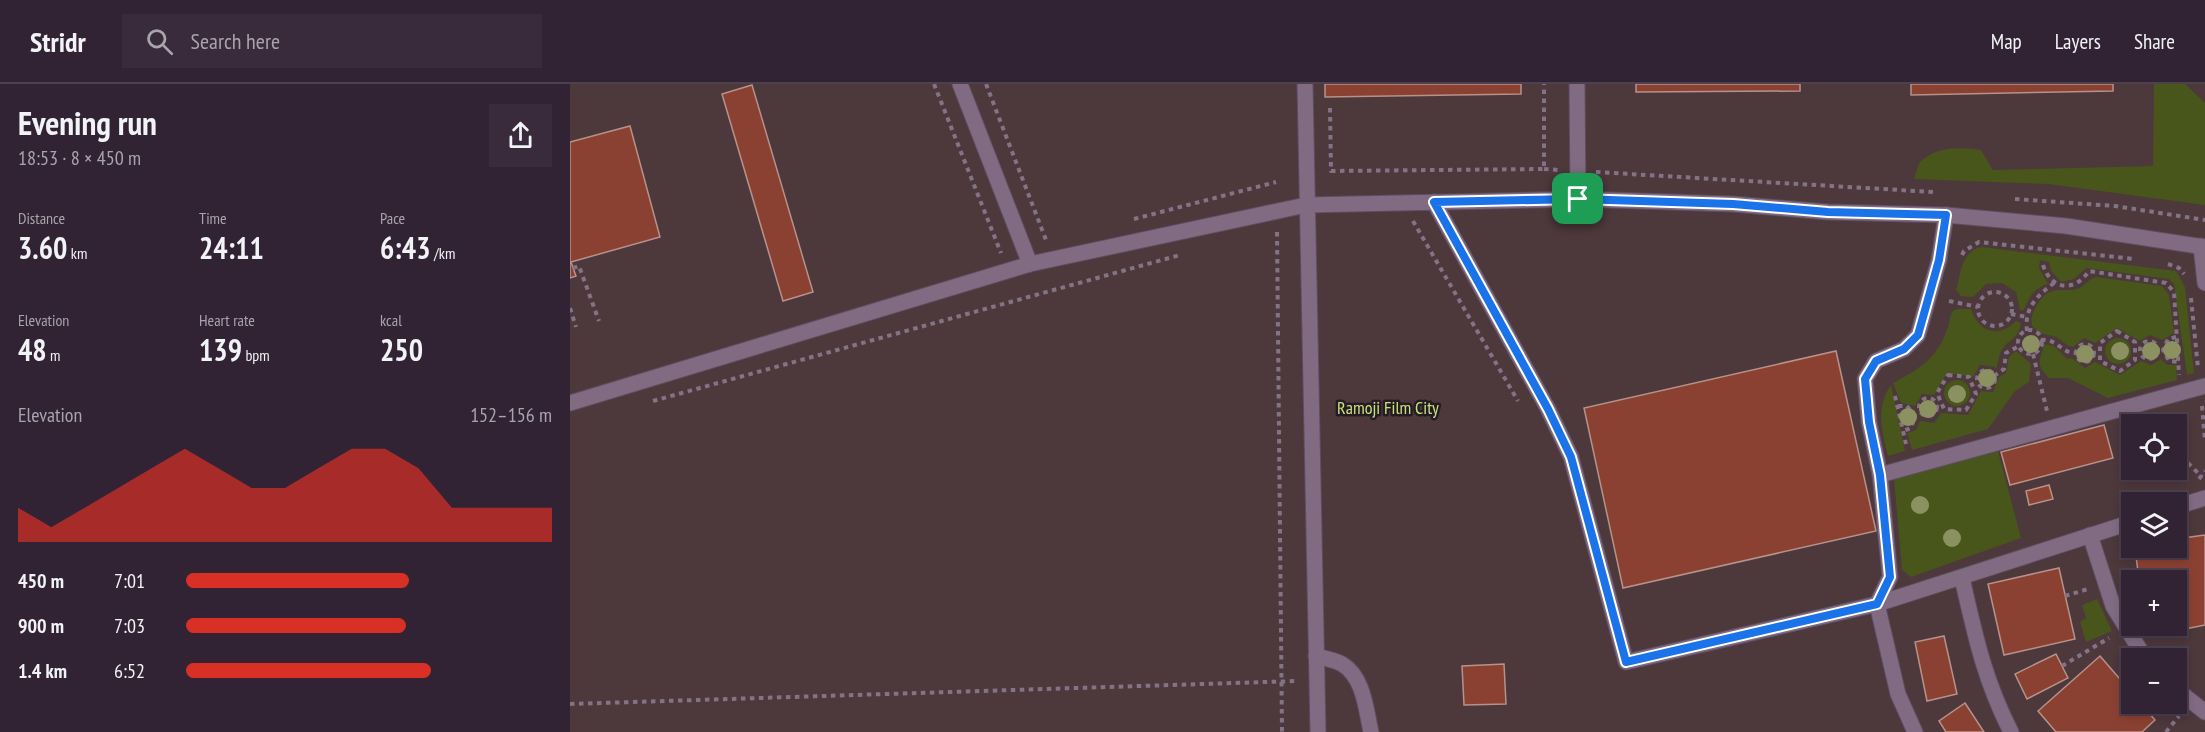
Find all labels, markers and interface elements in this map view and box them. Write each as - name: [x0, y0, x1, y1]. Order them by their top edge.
- search box: [122, 14, 542, 68]
- text: Stridr: [30, 23, 86, 60]
- icon: search: [143, 25, 176, 58]
- text: Search here: [191, 27, 280, 55]
- text: Map: [1991, 28, 2022, 55]
- text: Layers: [2055, 28, 2101, 55]
- text: Share: [2134, 28, 2175, 55]
- text: Evening run: [18, 101, 157, 144]
- button: share: [489, 104, 552, 167]
- text: 18:53 · 8 × 450 m: [18, 145, 141, 171]
- pin: [1552, 173, 1603, 224]
- icon: arrive: [1561, 182, 1594, 215]
- text: Distance: [18, 208, 65, 228]
- text: Time: [199, 208, 227, 228]
- text: Pace: [380, 208, 405, 228]
- text: 3.60: [18, 228, 67, 267]
- text: 24:11: [199, 228, 264, 267]
- text: 6:43: [380, 228, 431, 267]
- text: km: [67, 243, 87, 263]
- text: /km: [431, 243, 455, 263]
- text: Elevation: [18, 310, 69, 330]
- text: Heart rate: [199, 310, 255, 330]
- text: kcal: [380, 310, 402, 330]
- text: 48: [18, 330, 47, 369]
- text: 139: [199, 330, 242, 369]
- text: 250: [380, 330, 423, 369]
- text: m: [47, 345, 61, 365]
- text: bpm: [242, 345, 270, 365]
- park label: Ramoji Film City: [1337, 396, 1439, 419]
- text: Elevation: [18, 402, 82, 428]
- text: 152–156 m: [470, 402, 552, 428]
- map controls: [2121, 414, 2187, 714]
- button: locate: [2121, 414, 2187, 480]
- button: layers: [2121, 492, 2187, 558]
- text: 450 m: [18, 568, 64, 594]
- text: 7:01: [114, 568, 145, 594]
- button: +: [2121, 570, 2187, 636]
- text: 900 m: [18, 613, 64, 639]
- text: 7:03: [114, 613, 145, 639]
- button: −: [2121, 648, 2187, 714]
- text: 1.4 km: [18, 658, 67, 684]
- text: 6:52: [114, 658, 145, 684]

